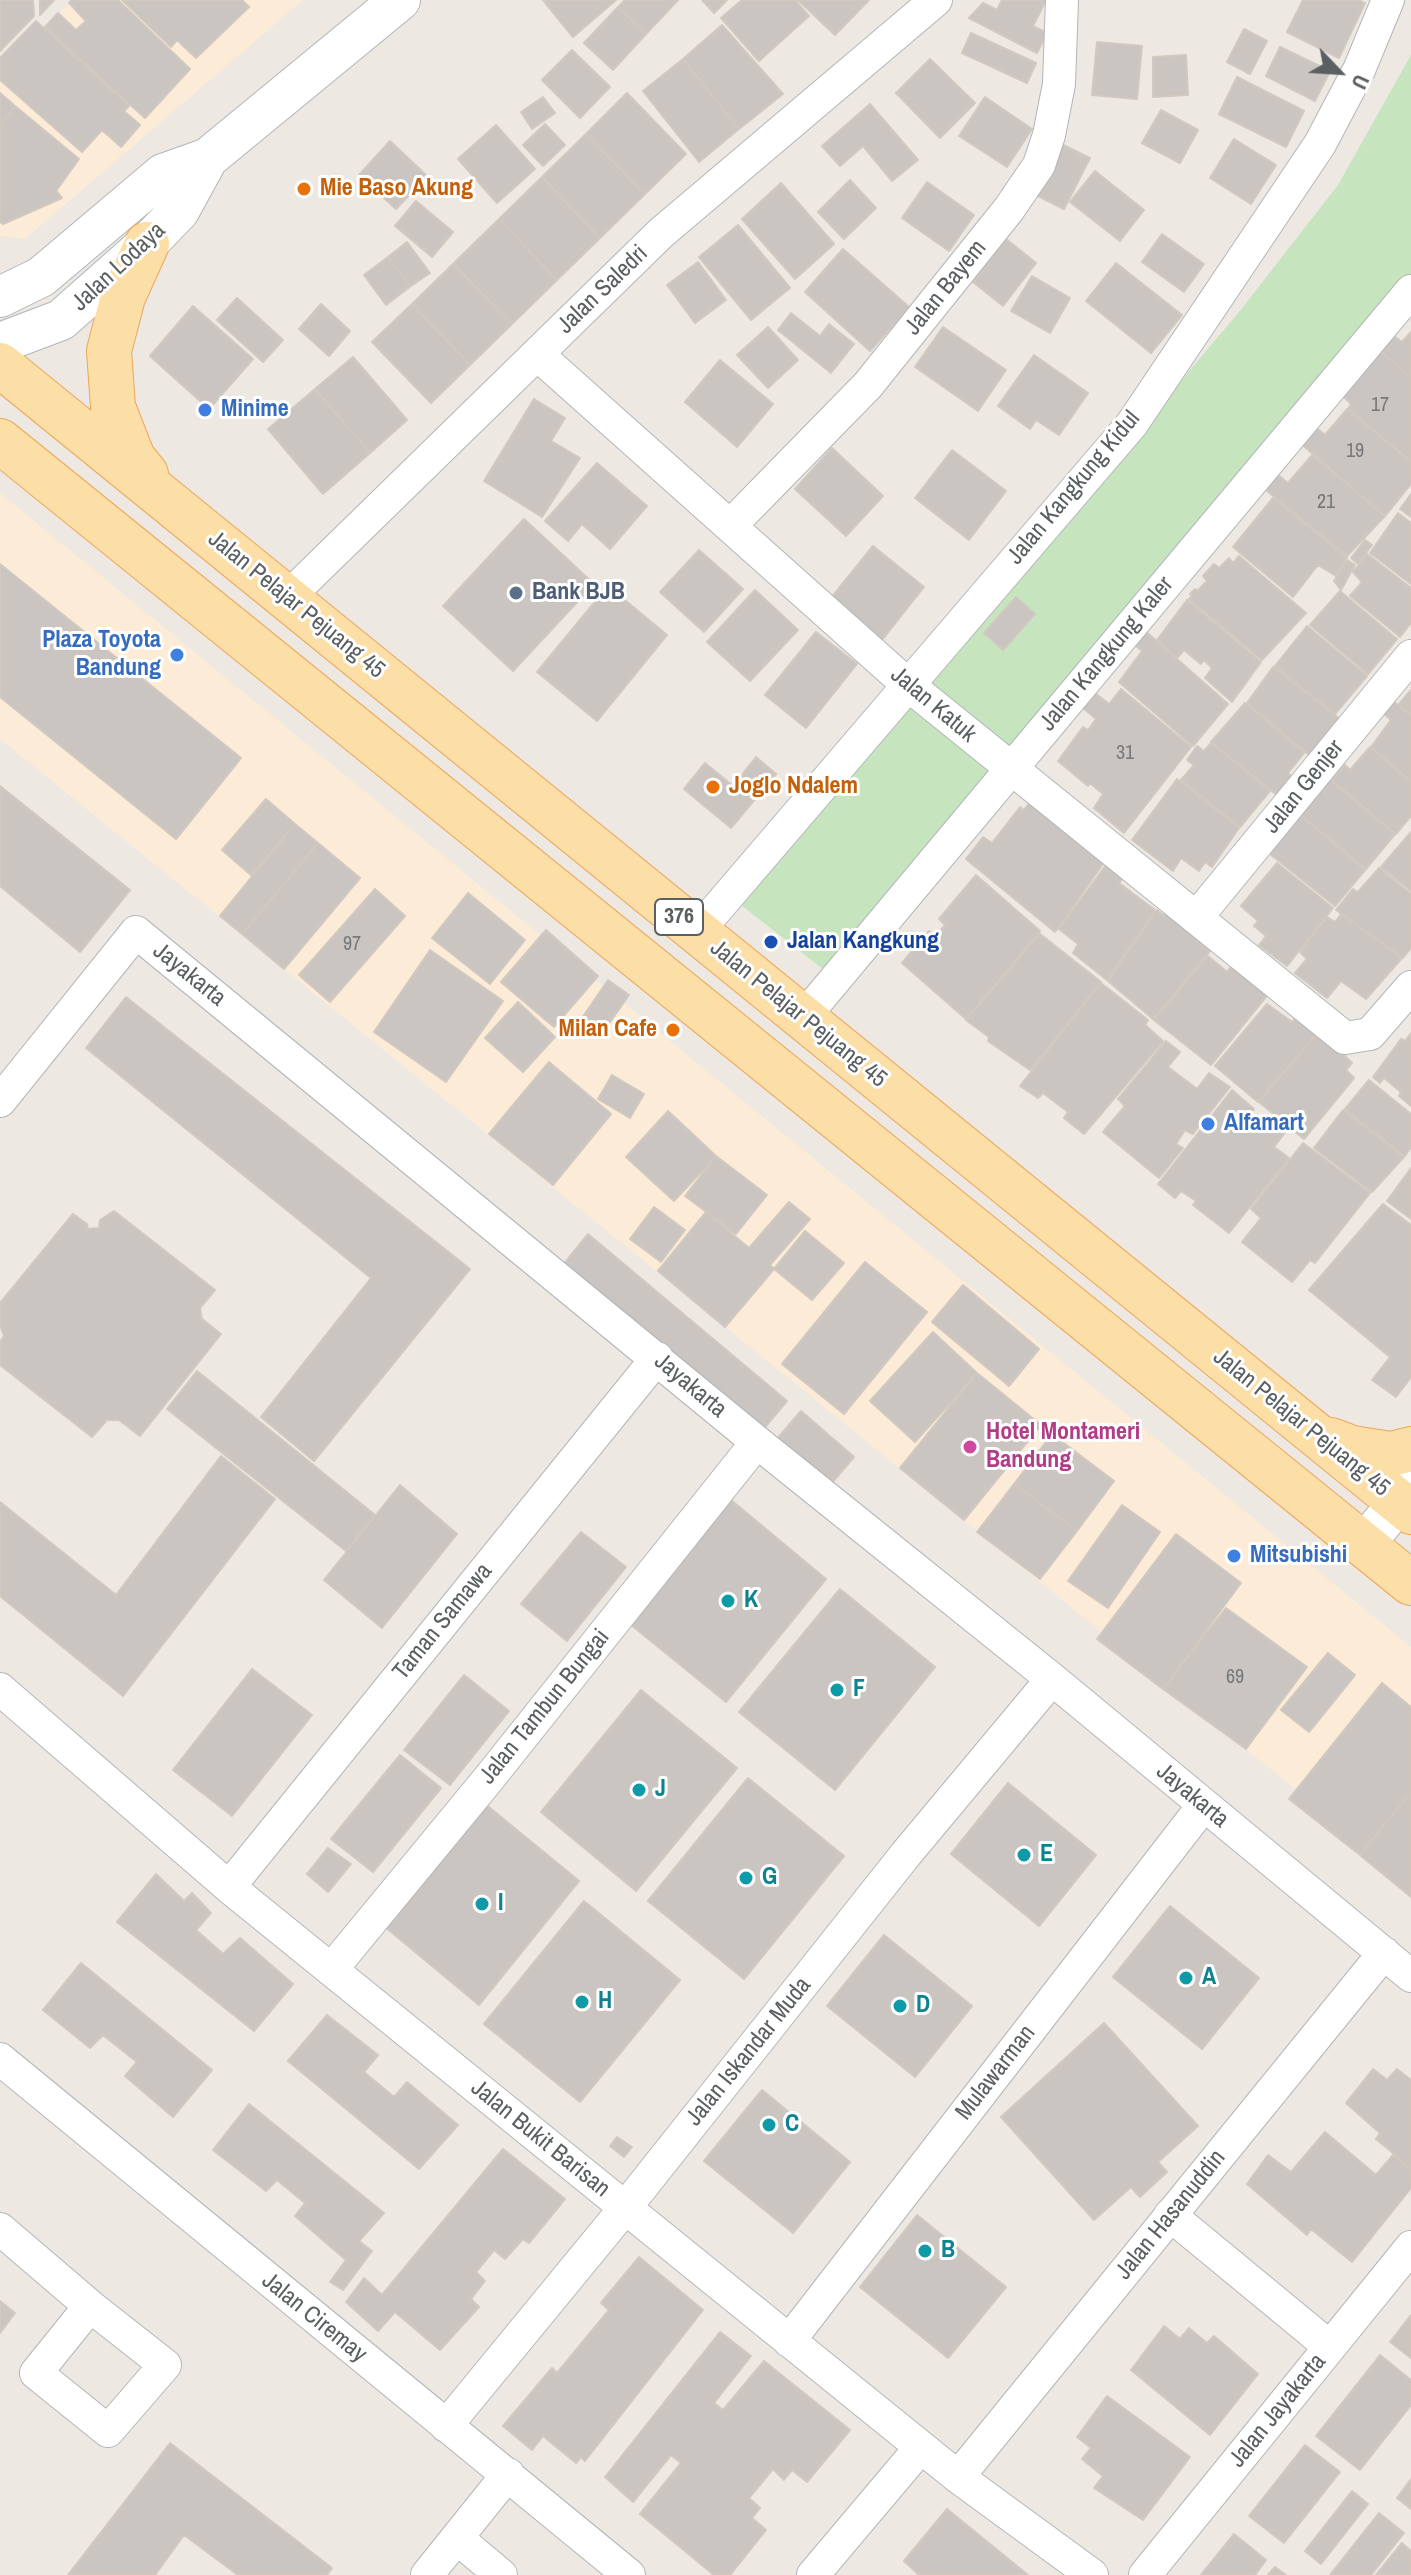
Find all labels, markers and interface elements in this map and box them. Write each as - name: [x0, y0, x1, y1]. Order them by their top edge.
- north arrow: [1299, 32, 1379, 112]
- text: U: [1344, 70, 1377, 94]
- place label: Mie Baso Akung: [320, 175, 473, 203]
- marker: Mie Baso Akung: [295, 180, 313, 198]
- street label: Jalan Lodaya: [66, 217, 172, 317]
- street label: Jalan Bayem: [899, 235, 993, 341]
- street label: Jalan Saledri: [552, 240, 654, 340]
- house number: 17: [1371, 394, 1389, 418]
- place label: Minime: [221, 396, 289, 424]
- marker: Minime: [196, 401, 214, 419]
- street label: Jalan Kangkung Kidul: [1001, 405, 1147, 571]
- house number: 19: [1346, 440, 1364, 464]
- house number: 21: [1317, 491, 1335, 515]
- street label: Jalan Pelajar Pejuang 45: [202, 525, 390, 685]
- street label: Jalan Kangkung Kaler: [1034, 571, 1180, 737]
- place label: Bank BJB: [532, 579, 625, 607]
- marker: Bank BJB: [507, 584, 525, 602]
- place label: Plaza Toyota Bandung: [42, 627, 161, 683]
- marker: Plaza Toyota Bandung: [168, 646, 186, 664]
- street label: Jalan Katuk: [884, 661, 982, 749]
- street label: Jalan Genjer: [1258, 735, 1350, 839]
- house number: 31: [1116, 742, 1134, 766]
- place label: Joglo Ndalem: [729, 773, 858, 801]
- marker: Joglo Ndalem: [704, 778, 722, 796]
- road number: 376: [655, 899, 703, 935]
- place label: Jalan Kangkung: [787, 928, 939, 956]
- house number: 97: [343, 933, 361, 957]
- marker: Jalan Kangkung: [762, 933, 780, 951]
- street label: Jalan Pelajar Pejuang 45: [704, 934, 892, 1094]
- street label: Jayakarta: [147, 937, 231, 1013]
- place label: Milan Cafe: [559, 1016, 657, 1044]
- marker: Milan Cafe: [664, 1021, 682, 1039]
- place label: Alfamart: [1224, 1110, 1304, 1138]
- marker: Alfamart: [1199, 1115, 1217, 1133]
- street label: Jalan Pelajar Pejuang 45: [1207, 1343, 1395, 1503]
- street label: Jayakarta: [648, 1348, 732, 1424]
- place label: Hotel Montameri Bandung: [986, 1419, 1140, 1475]
- marker: Hotel Montameri Bandung: [961, 1438, 979, 1456]
- place label: Mitsubishi: [1250, 1542, 1347, 1570]
- marker: Mitsubishi: [1225, 1547, 1243, 1565]
- street label: Taman Samawa: [387, 1558, 499, 1686]
- place label: K: [744, 1587, 758, 1615]
- marker: K: [719, 1592, 737, 1610]
- street label: Jalan Tambun Bungai: [474, 1624, 616, 1790]
- house number: 69: [1226, 1666, 1244, 1690]
- place label: F: [853, 1676, 865, 1704]
- marker: F: [828, 1681, 846, 1699]
- street label: Jayakarta: [1150, 1758, 1234, 1834]
- place label: J: [655, 1776, 666, 1804]
- marker: J: [630, 1781, 648, 1799]
- place label: E: [1040, 1841, 1053, 1869]
- marker: E: [1015, 1846, 1033, 1864]
- place label: G: [762, 1864, 777, 1892]
- marker: G: [737, 1869, 755, 1887]
- place label: I: [498, 1890, 503, 1918]
- marker: I: [473, 1895, 491, 1913]
- place label: A: [1202, 1964, 1216, 1992]
- marker: A: [1177, 1969, 1195, 1987]
- street label: Jalan Iskandar Muda: [680, 1972, 818, 2132]
- place label: H: [598, 1988, 612, 2016]
- place label: D: [916, 1992, 930, 2020]
- marker: H: [573, 1993, 591, 2011]
- marker: D: [891, 1997, 909, 2015]
- street label: Mulawarman: [950, 2020, 1042, 2126]
- street label: Jalan Bukit Barisan: [465, 2074, 615, 2204]
- place label: C: [785, 2111, 799, 2139]
- marker: C: [760, 2116, 778, 2134]
- street label: Jalan Hasanuddin: [1110, 2144, 1232, 2286]
- place label: B: [941, 2237, 955, 2265]
- marker: B: [916, 2242, 934, 2260]
- street label: Jalan Ciremay: [256, 2267, 372, 2369]
- street label: Jalan Jayakarta: [1223, 2348, 1333, 2474]

